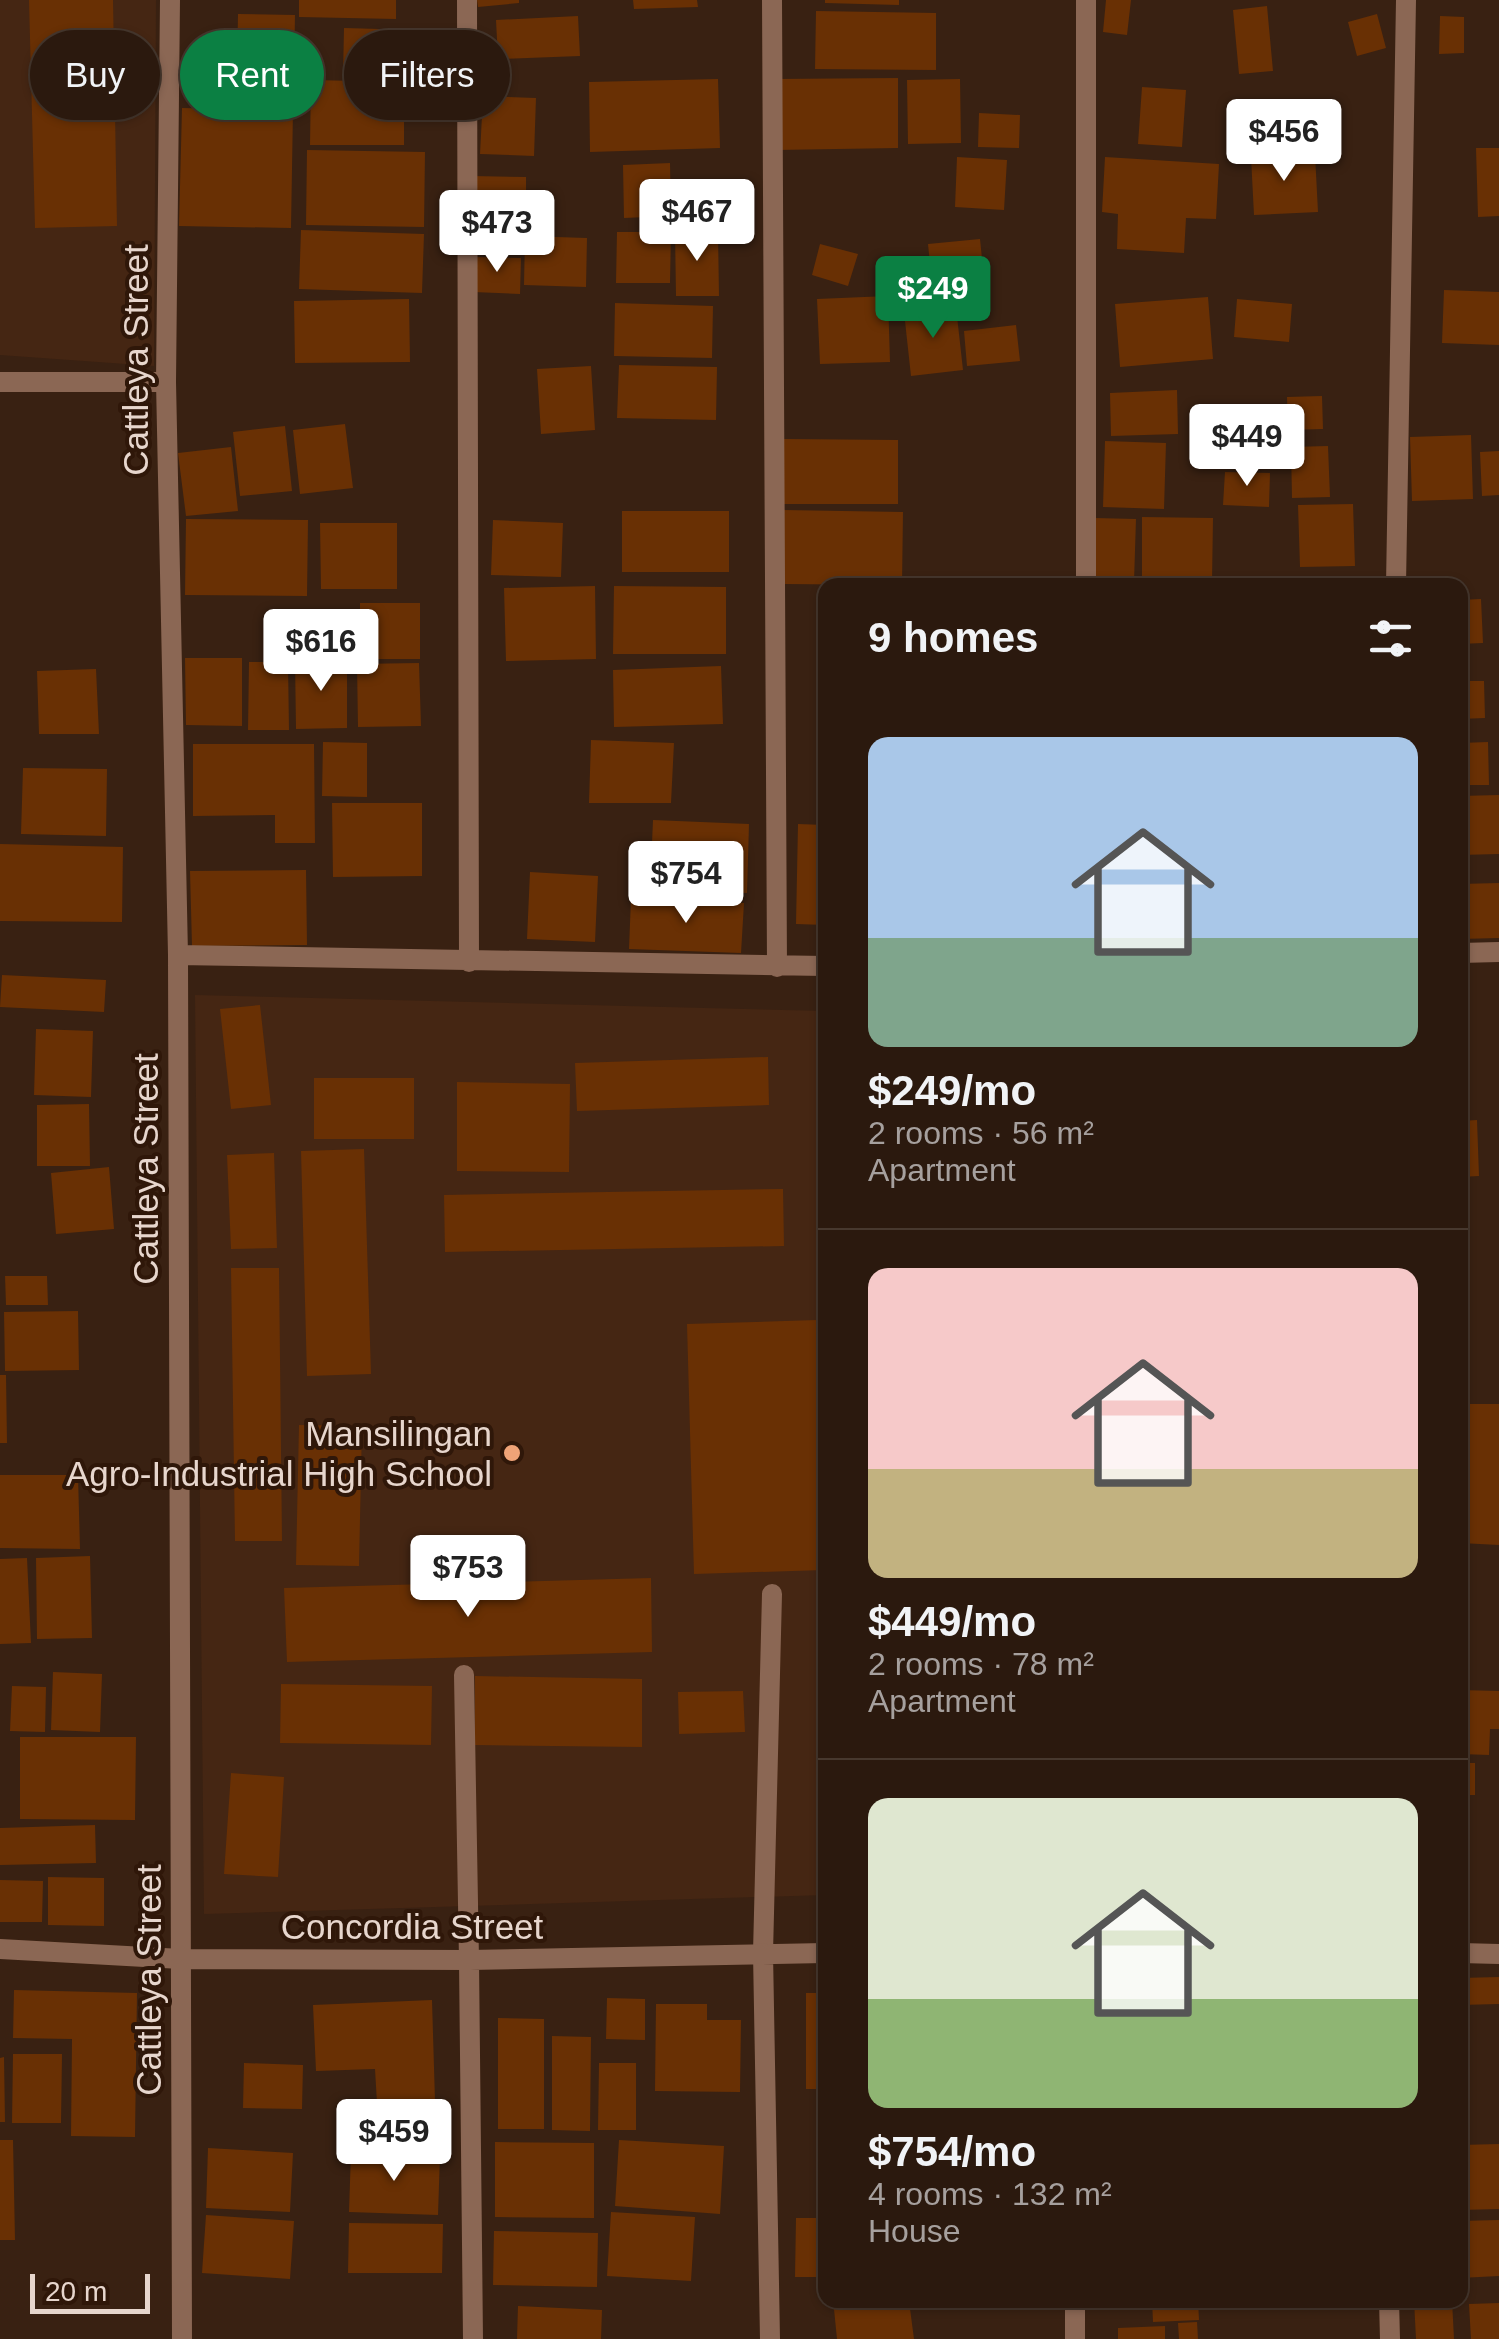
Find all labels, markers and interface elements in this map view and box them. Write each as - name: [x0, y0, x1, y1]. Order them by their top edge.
- chip: Buy: [30, 30, 160, 120]
- chip: Rent: [180, 30, 324, 120]
- chip: Filters: [344, 30, 510, 120]
- pin: $456: [1225, 99, 1343, 184]
- text: $456: [1248, 113, 1320, 149]
- pin: $467: [638, 179, 756, 264]
- pin: $473: [438, 190, 556, 275]
- text: $467: [661, 193, 733, 229]
- text: $473: [461, 204, 533, 240]
- street label: Cattleya Street: [116, 244, 155, 476]
- pin: $249: [874, 256, 992, 341]
- text: $249: [897, 270, 969, 306]
- pin: $449: [1188, 404, 1306, 489]
- text: $449: [1211, 418, 1283, 454]
- pin: $616: [262, 609, 380, 694]
- icon: filters: [1363, 611, 1418, 666]
- text: 9 homes: [868, 614, 1038, 661]
- text: $616: [285, 623, 357, 659]
- icon: home: [1053, 802, 1233, 982]
- pin: $754: [627, 841, 745, 926]
- text: $754: [650, 855, 722, 891]
- street label: Cattleya Street: [126, 1053, 165, 1285]
- text: $249/mo: [868, 1067, 1036, 1114]
- text: 2 rooms · 56 m²: [868, 1115, 1094, 1151]
- text: Apartment: [868, 1152, 1016, 1188]
- icon: home: [1053, 1333, 1233, 1513]
- place label: Mansilingan Agro-Industrial High School: [66, 1414, 492, 1493]
- marker: Mansilingan Agro-Industrial High School: [501, 1442, 523, 1464]
- pin: $753: [409, 1535, 527, 1620]
- text: $753: [432, 1549, 504, 1585]
- text: $449/mo: [868, 1598, 1036, 1645]
- text: 2 rooms · 78 m²: [868, 1646, 1094, 1682]
- text: Apartment: [868, 1683, 1016, 1719]
- icon: home: [1053, 1863, 1233, 2043]
- street label: Cattleya Street: [129, 1864, 168, 2096]
- street label: Concordia Street: [281, 1907, 544, 1946]
- pin: $459: [335, 2099, 453, 2184]
- text: $459: [358, 2113, 430, 2149]
- text: $754/mo: [868, 2128, 1036, 2175]
- text: 4 rooms · 132 m²: [868, 2176, 1112, 2212]
- text: House: [868, 2213, 961, 2249]
- scale bar: [30, 2269, 150, 2314]
- text: 20 m: [45, 2276, 107, 2307]

